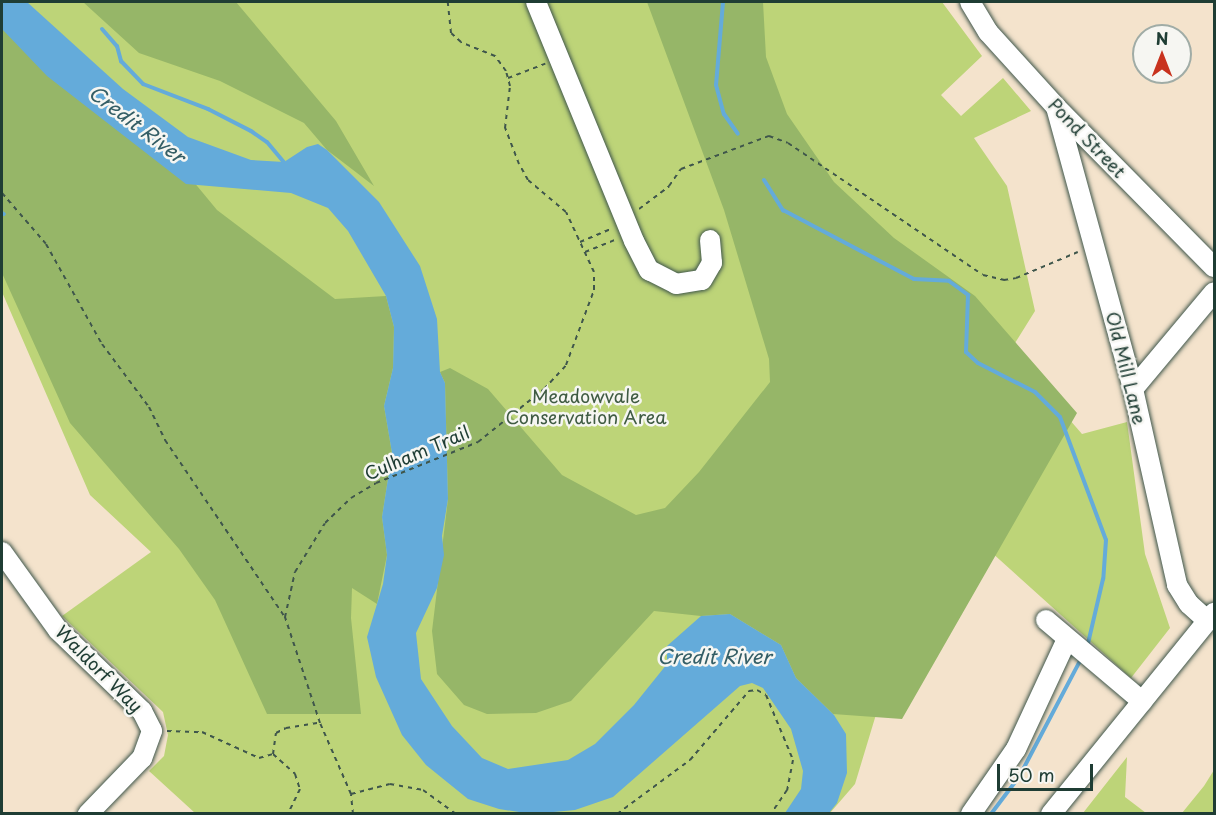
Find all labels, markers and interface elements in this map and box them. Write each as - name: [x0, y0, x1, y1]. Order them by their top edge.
- north arrow: [1132, 24, 1192, 84]
- text: N: [1156, 26, 1168, 50]
- water label: Credit River: [84, 80, 190, 168]
- street label: Pond Street: [1044, 94, 1130, 182]
- street label: Old Mill Lane: [1102, 309, 1150, 427]
- park label: Meadowvale Conservation Area: [505, 386, 667, 428]
- street label: Culham Trail: [361, 421, 473, 485]
- street label: Waldorf Way: [51, 621, 147, 717]
- water label: Credit River: [656, 644, 772, 668]
- scale bar: [1000, 752, 1096, 790]
- text: 50 m: [1008, 761, 1055, 788]

